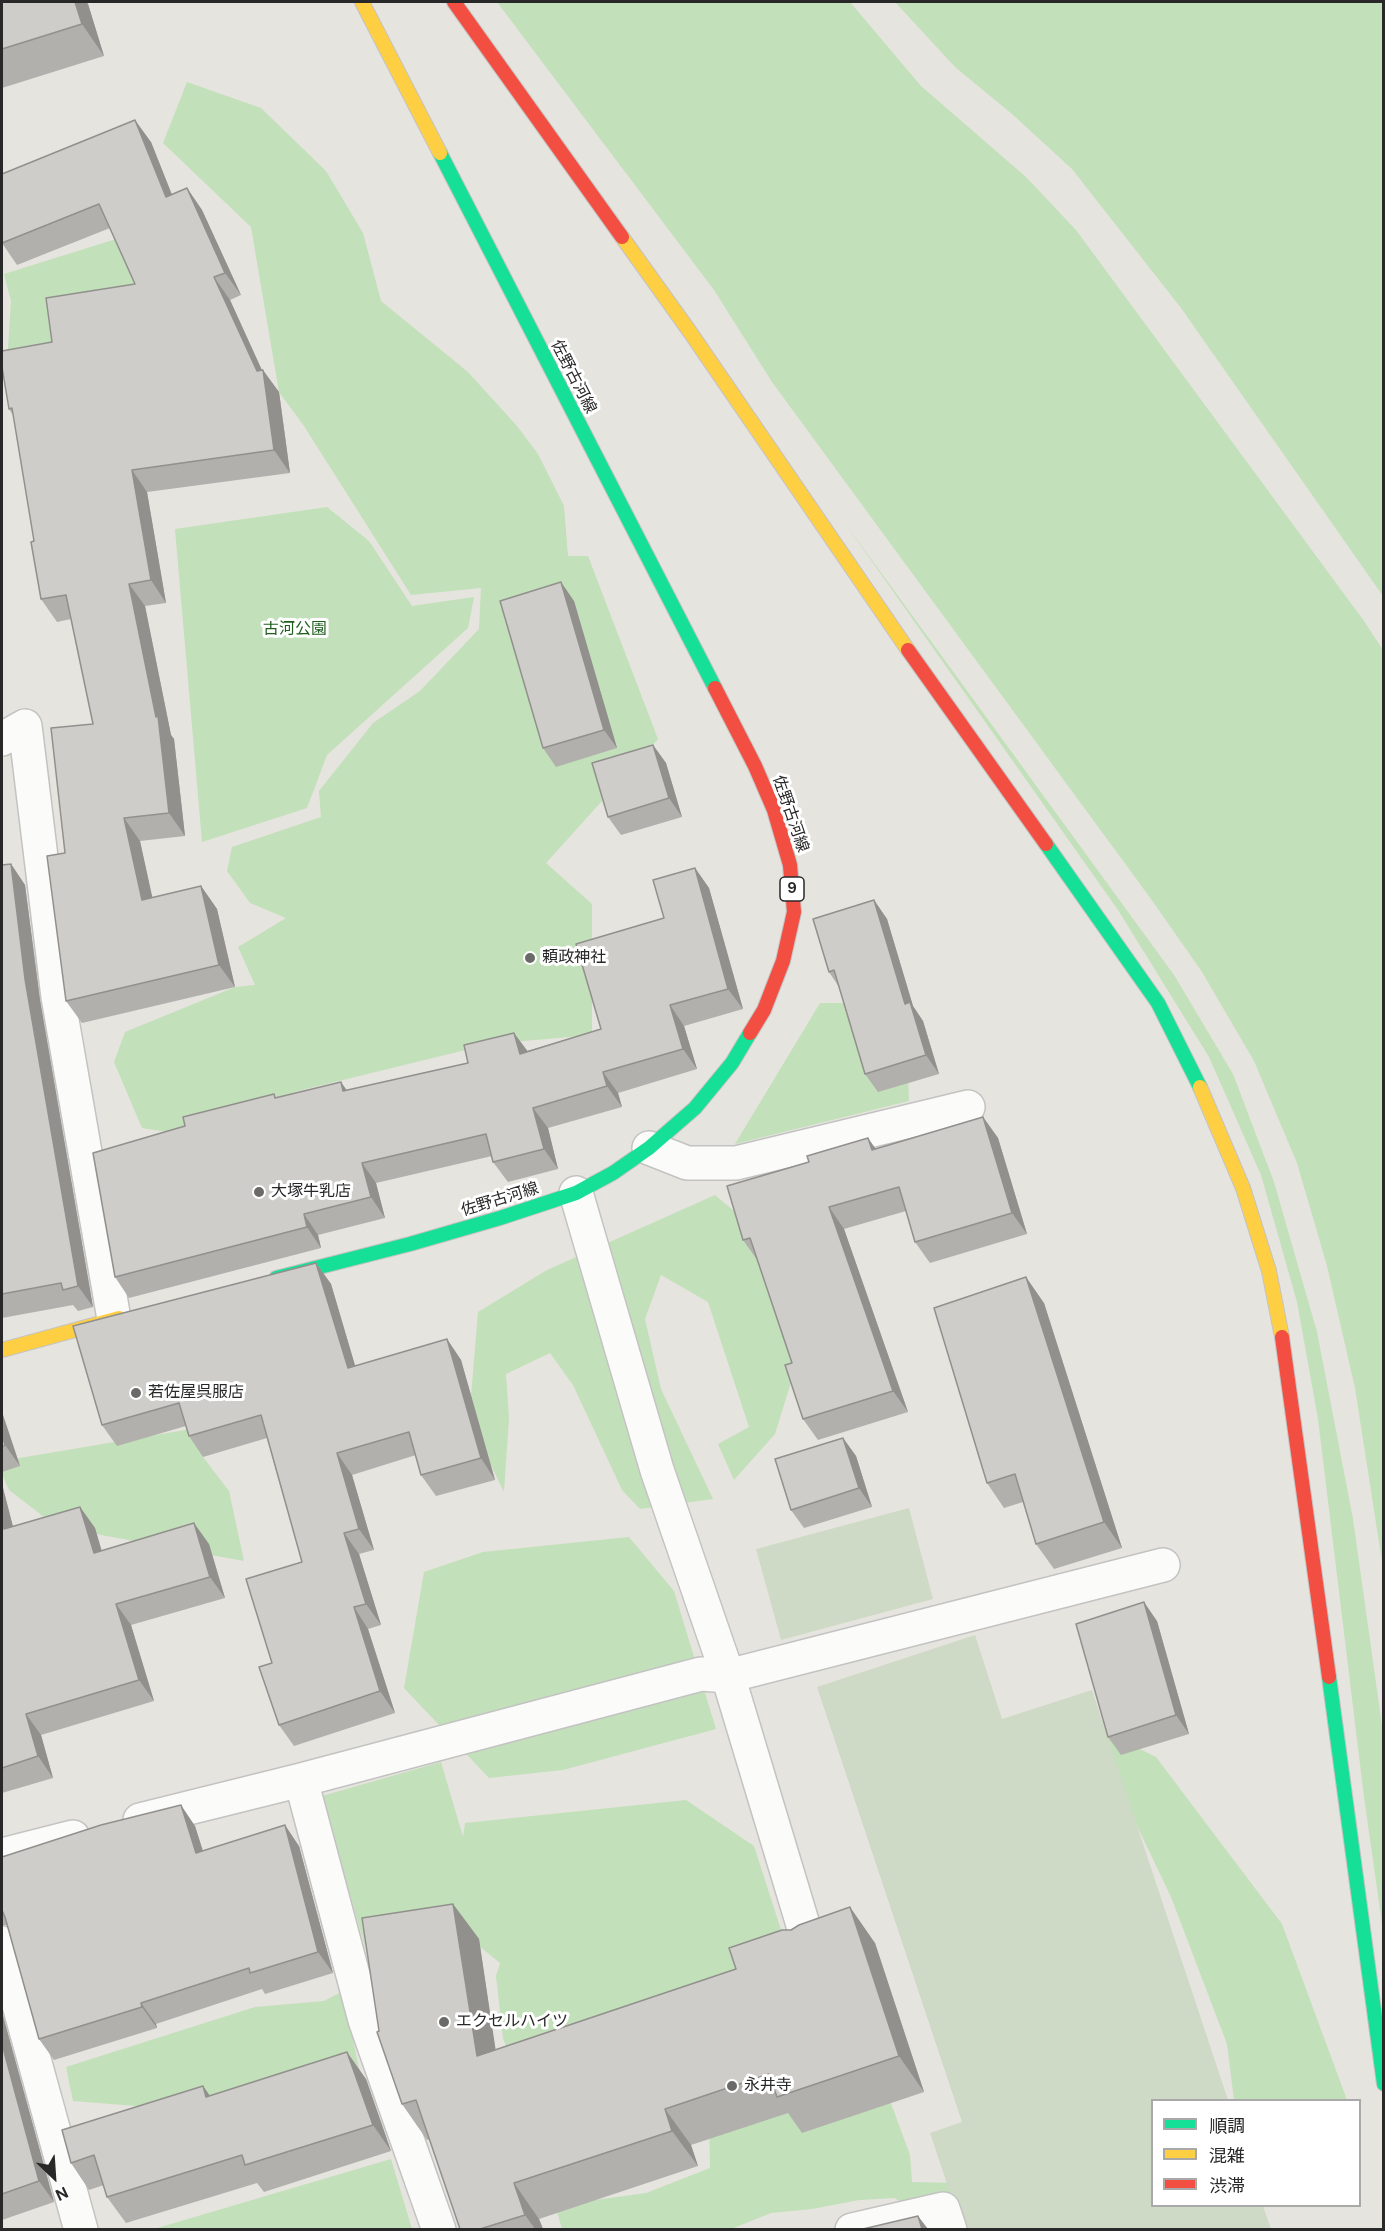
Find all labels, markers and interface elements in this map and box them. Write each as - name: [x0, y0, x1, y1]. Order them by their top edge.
- street label: 佐野古河線: [546, 337, 600, 417]
- park label: 古河公園: [263, 620, 327, 640]
- street label: 佐野古河線: [768, 773, 812, 855]
- road number: 9: [780, 877, 804, 901]
- place label: 頼政神社: [542, 948, 606, 968]
- marker: 頼政神社: [523, 951, 537, 965]
- street label: 佐野古河線: [459, 1179, 541, 1221]
- place label: 大塚牛乳店: [271, 1182, 351, 1202]
- marker: 大塚牛乳店: [252, 1185, 266, 1199]
- place label: 若佐屋呉服店: [148, 1383, 244, 1403]
- marker: 若佐屋呉服店: [129, 1386, 143, 1400]
- place label: エクセルハイツ: [456, 2012, 568, 2032]
- marker: エクセルハイツ: [437, 2015, 451, 2029]
- place label: 永井寺: [744, 2076, 792, 2096]
- marker: 永井寺: [725, 2079, 739, 2093]
- legend: [1151, 2099, 1361, 2207]
- text: 順調: [1209, 2114, 1245, 2138]
- text: 混雑: [1209, 2144, 1245, 2168]
- north arrow: [24, 2147, 84, 2207]
- text: 渋滞: [1209, 2174, 1245, 2198]
- text: N: [52, 2182, 72, 2206]

